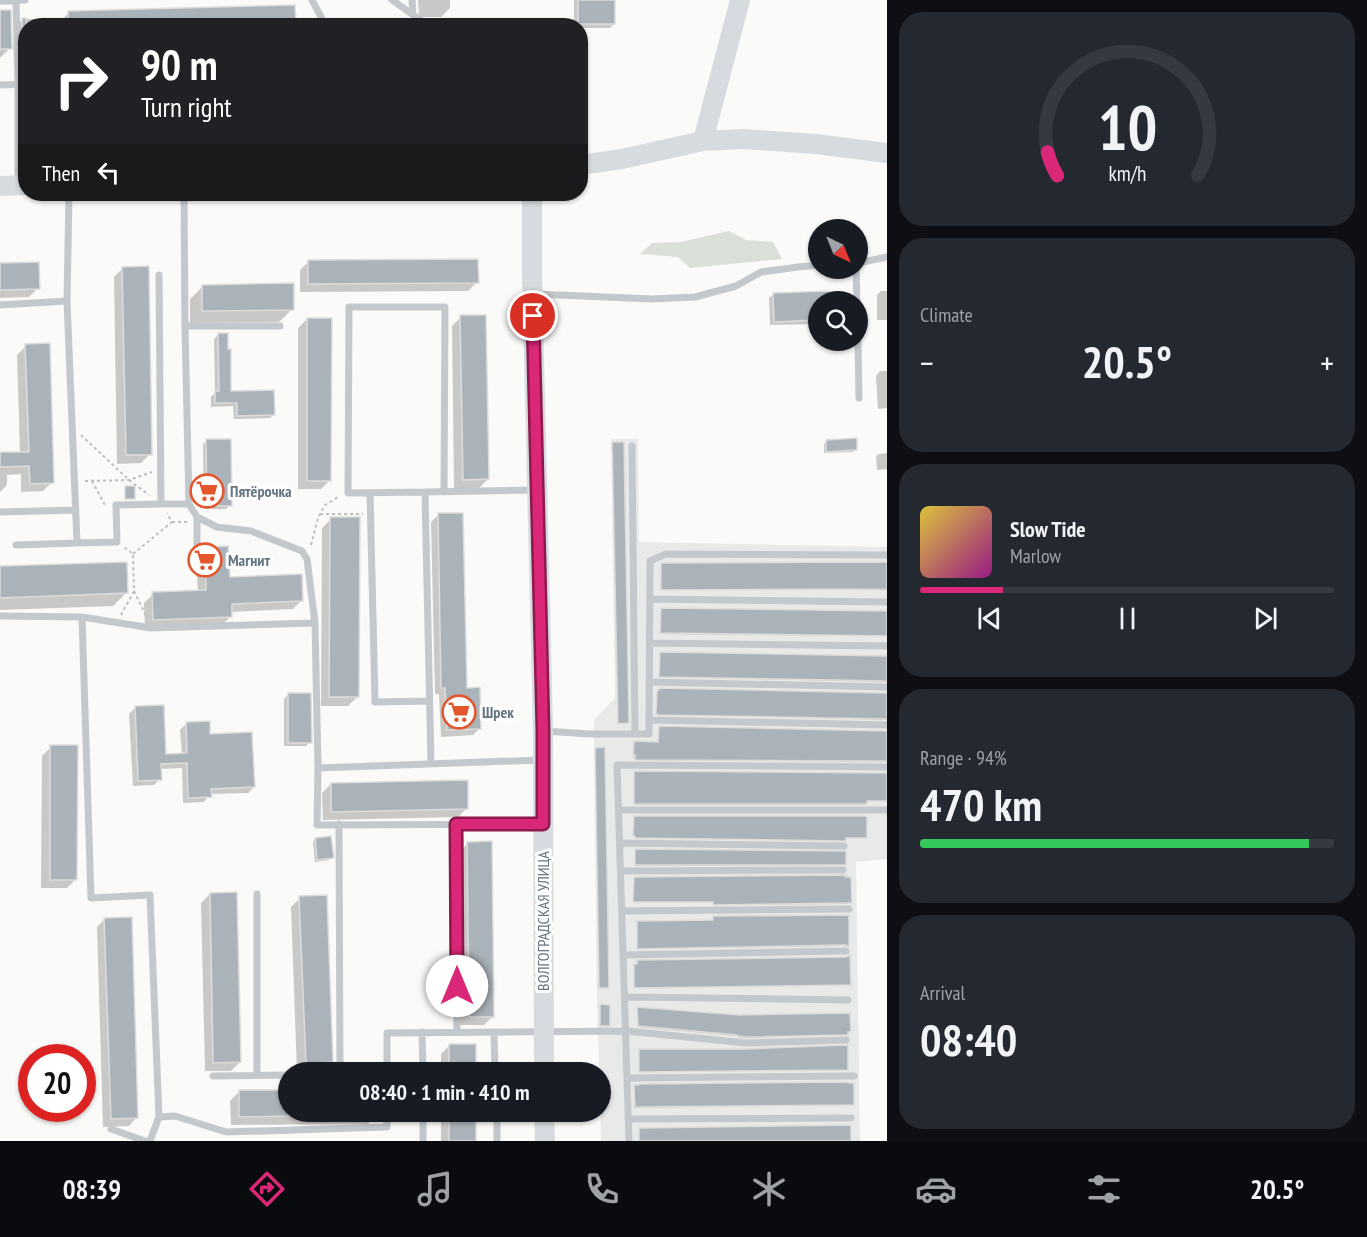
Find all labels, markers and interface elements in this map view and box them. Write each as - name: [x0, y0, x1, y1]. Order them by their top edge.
- text: 90 m: [141, 37, 218, 92]
- icon: right: [42, 42, 120, 120]
- text: 10: [1097, 86, 1157, 167]
- text: Turn right: [141, 90, 232, 124]
- icon: left: [92, 156, 125, 189]
- text: Then: [42, 159, 80, 187]
- text: km/h: [1108, 159, 1146, 187]
- north arrow: [808, 219, 868, 279]
- map controls: [808, 219, 868, 351]
- pin: [507, 290, 558, 341]
- button: search: [808, 291, 868, 351]
- icon: arrive: [516, 299, 549, 332]
- text: Climate: [920, 302, 973, 328]
- text: 20.5°: [1082, 332, 1172, 390]
- text: −: [920, 341, 934, 384]
- text: +: [1320, 341, 1334, 384]
- supermarket icon: Пятёрочка: [189, 473, 225, 509]
- place label: Пятёрочка: [230, 481, 292, 501]
- text: Slow Tide: [1010, 515, 1086, 543]
- supermarket icon: Магнит: [187, 542, 223, 578]
- text: Marlow: [1010, 543, 1061, 569]
- place label: Магнит: [228, 550, 270, 570]
- icon: previous: [973, 602, 1006, 635]
- icon: pause: [1111, 602, 1144, 635]
- icon: next: [1249, 602, 1282, 635]
- supermarket icon: Шрек: [441, 694, 477, 730]
- place label: Шрек: [482, 702, 514, 722]
- text: Range · 94%: [920, 745, 1007, 771]
- text: 470 km: [920, 775, 1042, 833]
- street label: ВОЛГОГРАДСКАЯ УЛИЦА: [533, 851, 553, 991]
- position arrow: [425, 954, 489, 1018]
- text: Arrival: [920, 980, 965, 1006]
- text: 08:40: [920, 1010, 1017, 1068]
- speed limit sign: 20: [18, 1044, 96, 1122]
- text: 08:40 · 1 min · 410 m: [359, 1078, 530, 1106]
- icon: directions: [246, 1168, 288, 1210]
- icon: music: [414, 1168, 456, 1210]
- icon: phone: [581, 1168, 623, 1210]
- icon: climate: [748, 1168, 790, 1210]
- icon: car: [915, 1168, 957, 1210]
- icon: filters: [1083, 1168, 1125, 1210]
- text: 08:39: [63, 1172, 121, 1206]
- text: 20.5°: [1250, 1172, 1304, 1206]

